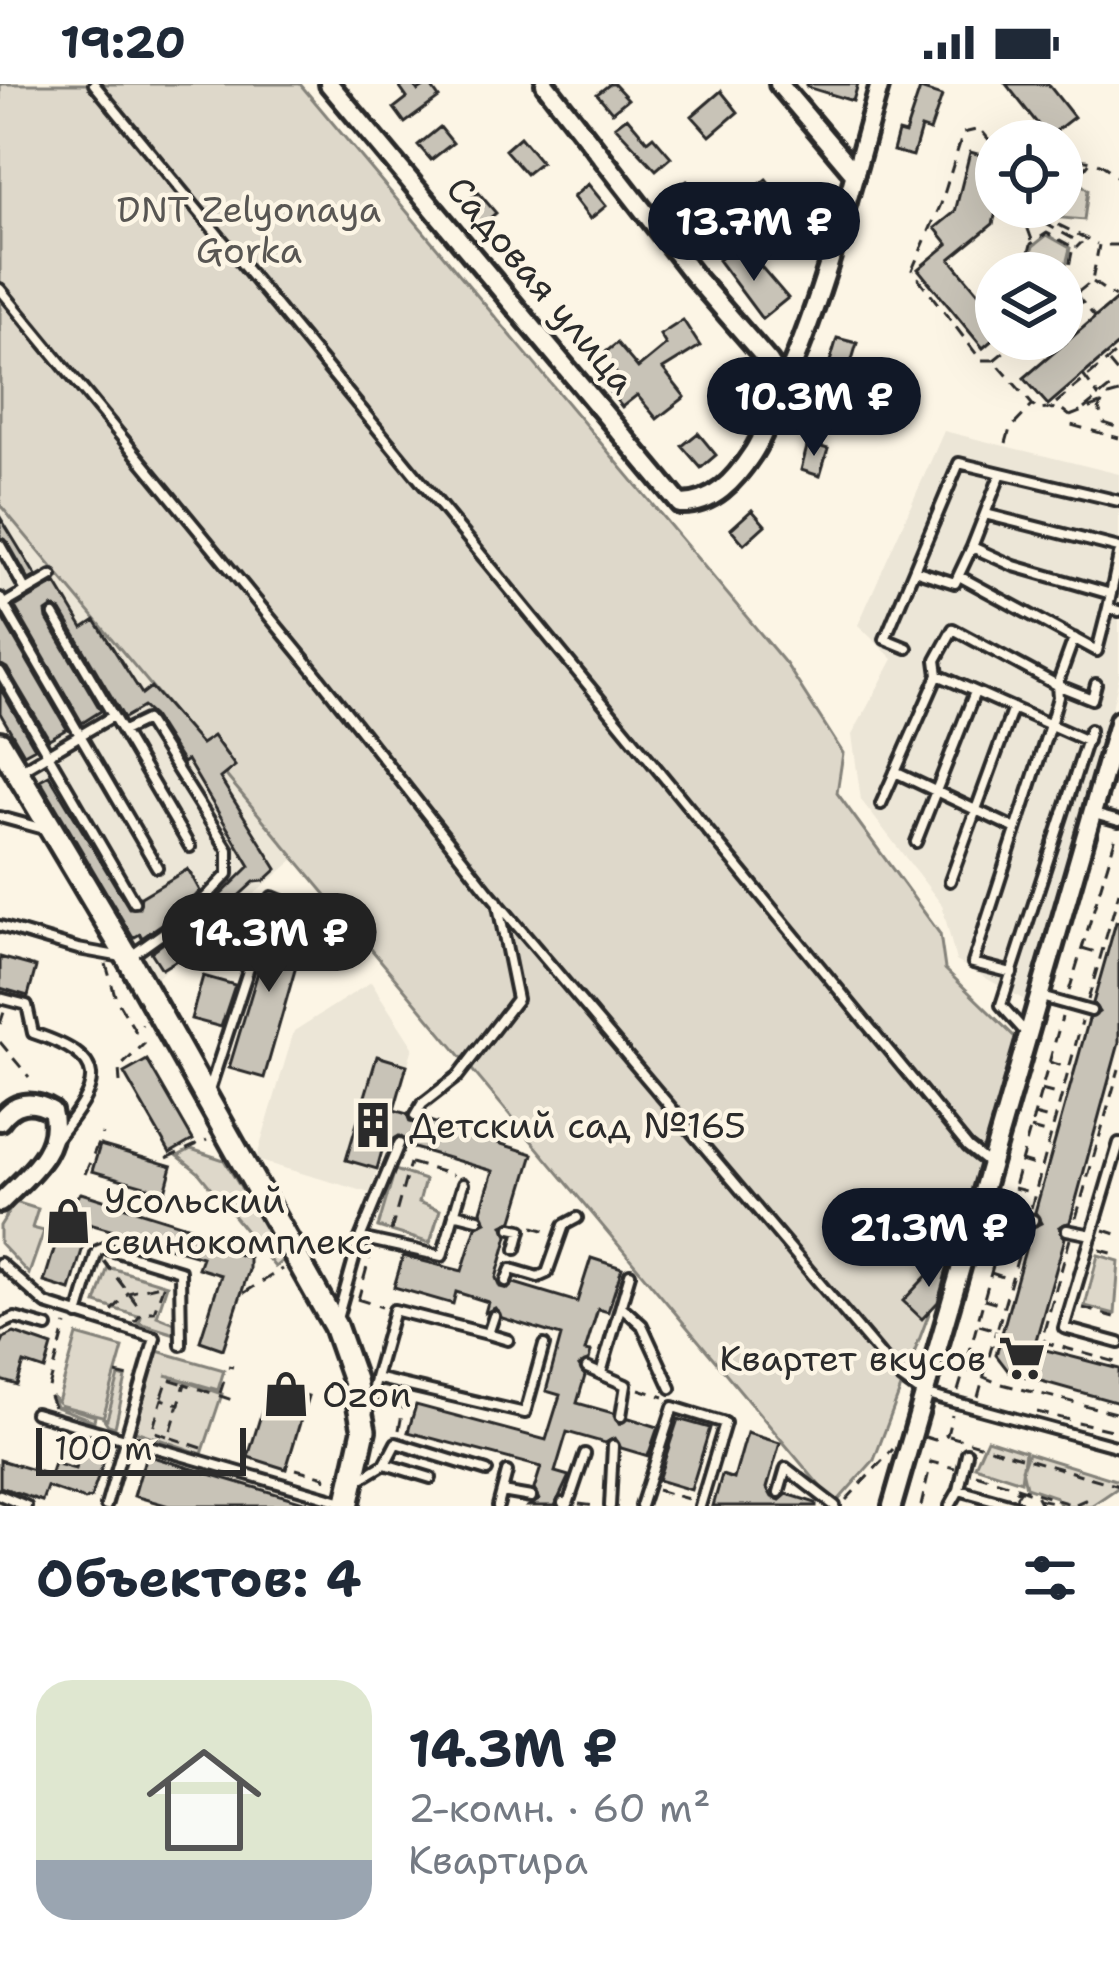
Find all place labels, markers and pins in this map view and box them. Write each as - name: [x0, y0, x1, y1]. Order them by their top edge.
- pin: 13.7M ₽: [643, 182, 865, 284]
- pin: 10.3M ₽: [703, 357, 925, 459]
- pin: 14.3M ₽: [158, 893, 380, 995]
- building icon: Детский сад №165: [348, 1100, 398, 1150]
- place label: Детский сад №165: [409, 1101, 746, 1150]
- place label: Усольский свинокомплекс: [104, 1176, 373, 1266]
- pin: 21.3M ₽: [818, 1188, 1040, 1290]
- shop icon: Усольский свинокомплекс: [43, 1196, 93, 1246]
- supermarket icon: Квартет вкусов: [997, 1333, 1047, 1383]
- place label: Квартет вкусов: [719, 1334, 986, 1383]
- shop icon: Ozon: [261, 1369, 311, 1419]
- place label: Ozon: [322, 1370, 411, 1419]

